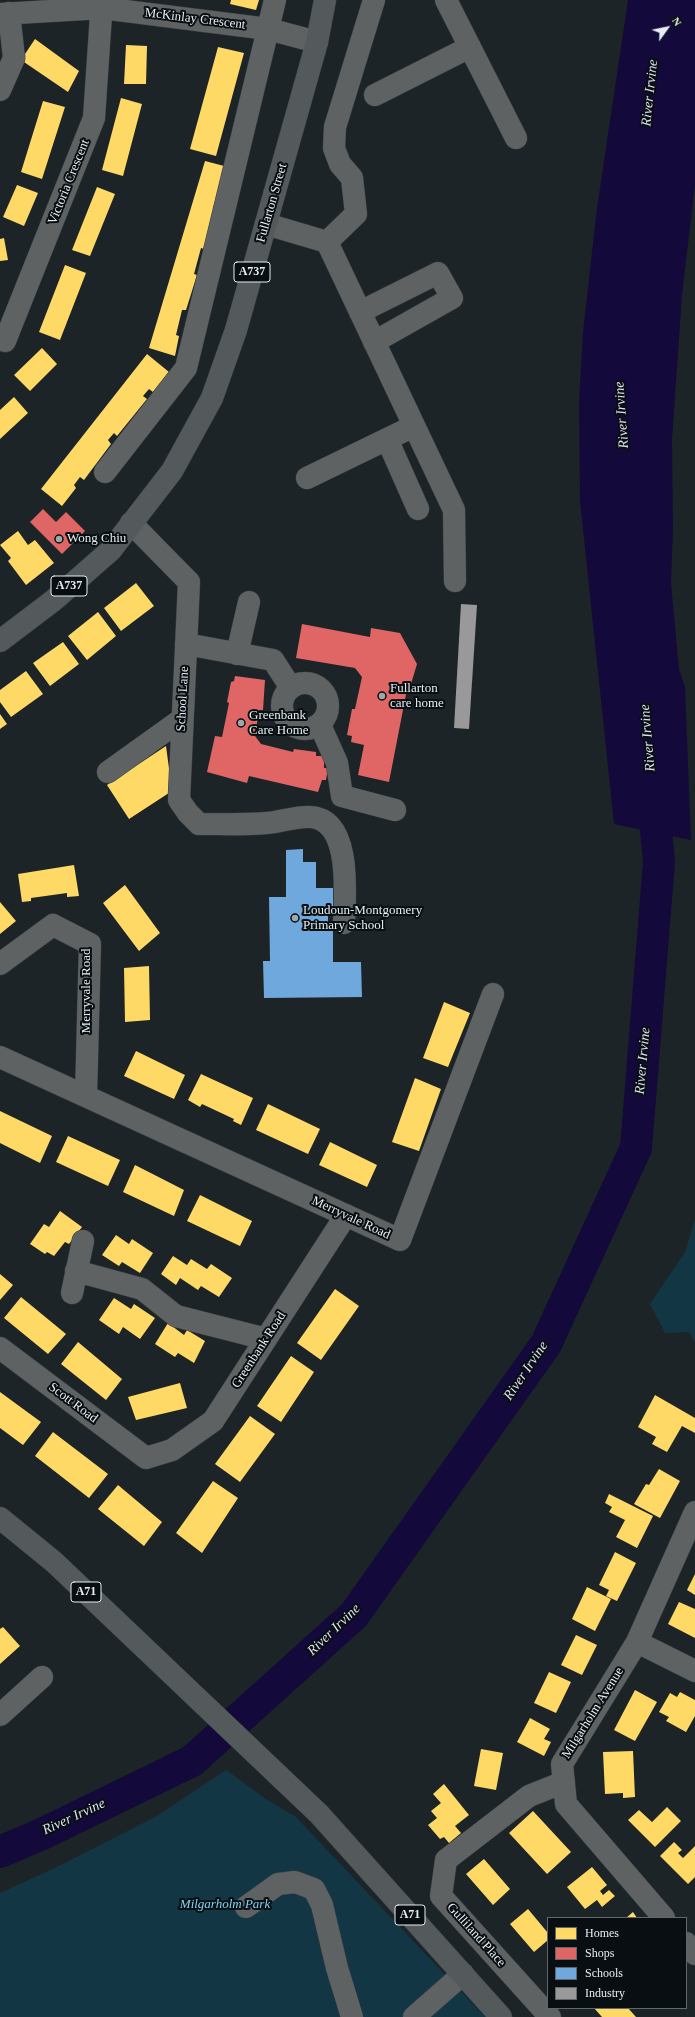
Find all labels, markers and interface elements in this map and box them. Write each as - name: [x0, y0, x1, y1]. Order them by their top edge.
- street label: McKinlay Crescent: [144, 5, 246, 33]
- north arrow: [647, 8, 687, 48]
- text: N: [670, 15, 684, 28]
- water label: River Irvine: [638, 59, 662, 127]
- street label: Victoria Crescent: [45, 137, 93, 227]
- street label: Fullarton Street: [253, 162, 291, 244]
- road number: A737: [234, 262, 270, 282]
- water label: River Irvine: [611, 381, 633, 449]
- place label: Wong Chiu: [67, 531, 126, 547]
- marker: Wong Chiu: [54, 534, 64, 544]
- road number: A737: [51, 576, 87, 596]
- street label: School Lane: [174, 666, 192, 732]
- place label: Fullarton care home: [390, 681, 444, 712]
- marker: Fullarton care home: [377, 691, 387, 701]
- water label: River Irvine: [637, 704, 659, 772]
- place label: Greenbank Care Home: [249, 708, 309, 739]
- marker: Greenbank Care Home: [236, 718, 246, 728]
- place label: Loudoun-Montgomery Primary School: [303, 903, 422, 934]
- marker: Loudoun-Montgomery Primary School: [290, 913, 300, 923]
- street label: Merryvale Road: [79, 949, 95, 1033]
- water label: River Irvine: [632, 1027, 654, 1095]
- street label: Merryvale Road: [309, 1193, 393, 1243]
- street label: Greenbank Road: [229, 1309, 289, 1391]
- water label: River Irvine: [500, 1338, 552, 1404]
- street label: Scott Road: [45, 1379, 101, 1427]
- road number: A71: [71, 1582, 101, 1602]
- water label: River Irvine: [304, 1601, 364, 1659]
- street label: Milgarholm Avenue: [559, 1664, 627, 1762]
- water label: River Irvine: [40, 1795, 108, 1839]
- park label: Milgarholm Park: [180, 1897, 270, 1913]
- street label: Gulliland Place: [443, 1900, 509, 1970]
- road number: A71: [395, 1905, 425, 1925]
- legend: [547, 1917, 687, 2009]
- text: Homes: [585, 1926, 619, 1940]
- text: Shops: [585, 1946, 614, 1960]
- text: Schools: [585, 1966, 623, 1980]
- text: Industry: [585, 1986, 625, 2000]

